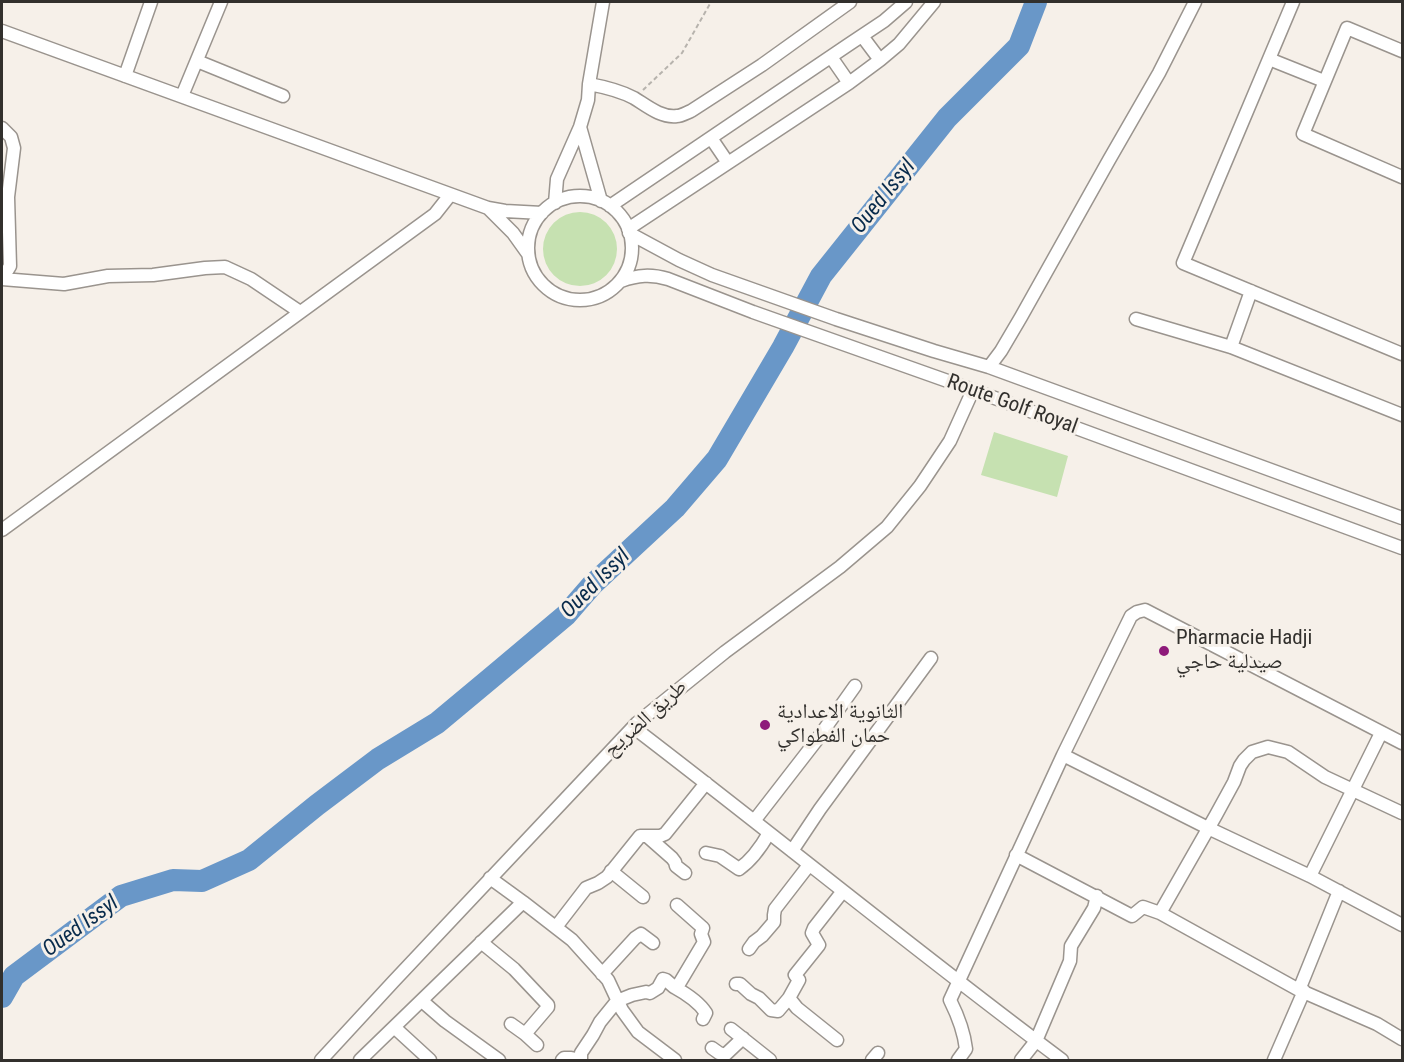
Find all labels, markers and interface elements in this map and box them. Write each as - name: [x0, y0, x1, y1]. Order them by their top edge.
- water label: Oued Issyl: [846, 155, 922, 239]
- street label: Route Golf Royal: [943, 370, 1081, 440]
- water label: Oued Issyl: [556, 544, 636, 624]
- place label: Pharmacie Hadji صيدلية حاجي: [1176, 626, 1312, 676]
- marker: Pharmacie Hadji صيدلية حاجي: [1157, 644, 1171, 658]
- street label: طريق الضريح: [599, 675, 693, 763]
- place label: الثانوية الاعدادية حمان الفطواكي: [777, 700, 903, 750]
- marker: الثانوية الاعدادية حمان الفطواكي: [758, 718, 772, 732]
- water label: Oued Issyl: [38, 891, 124, 963]

